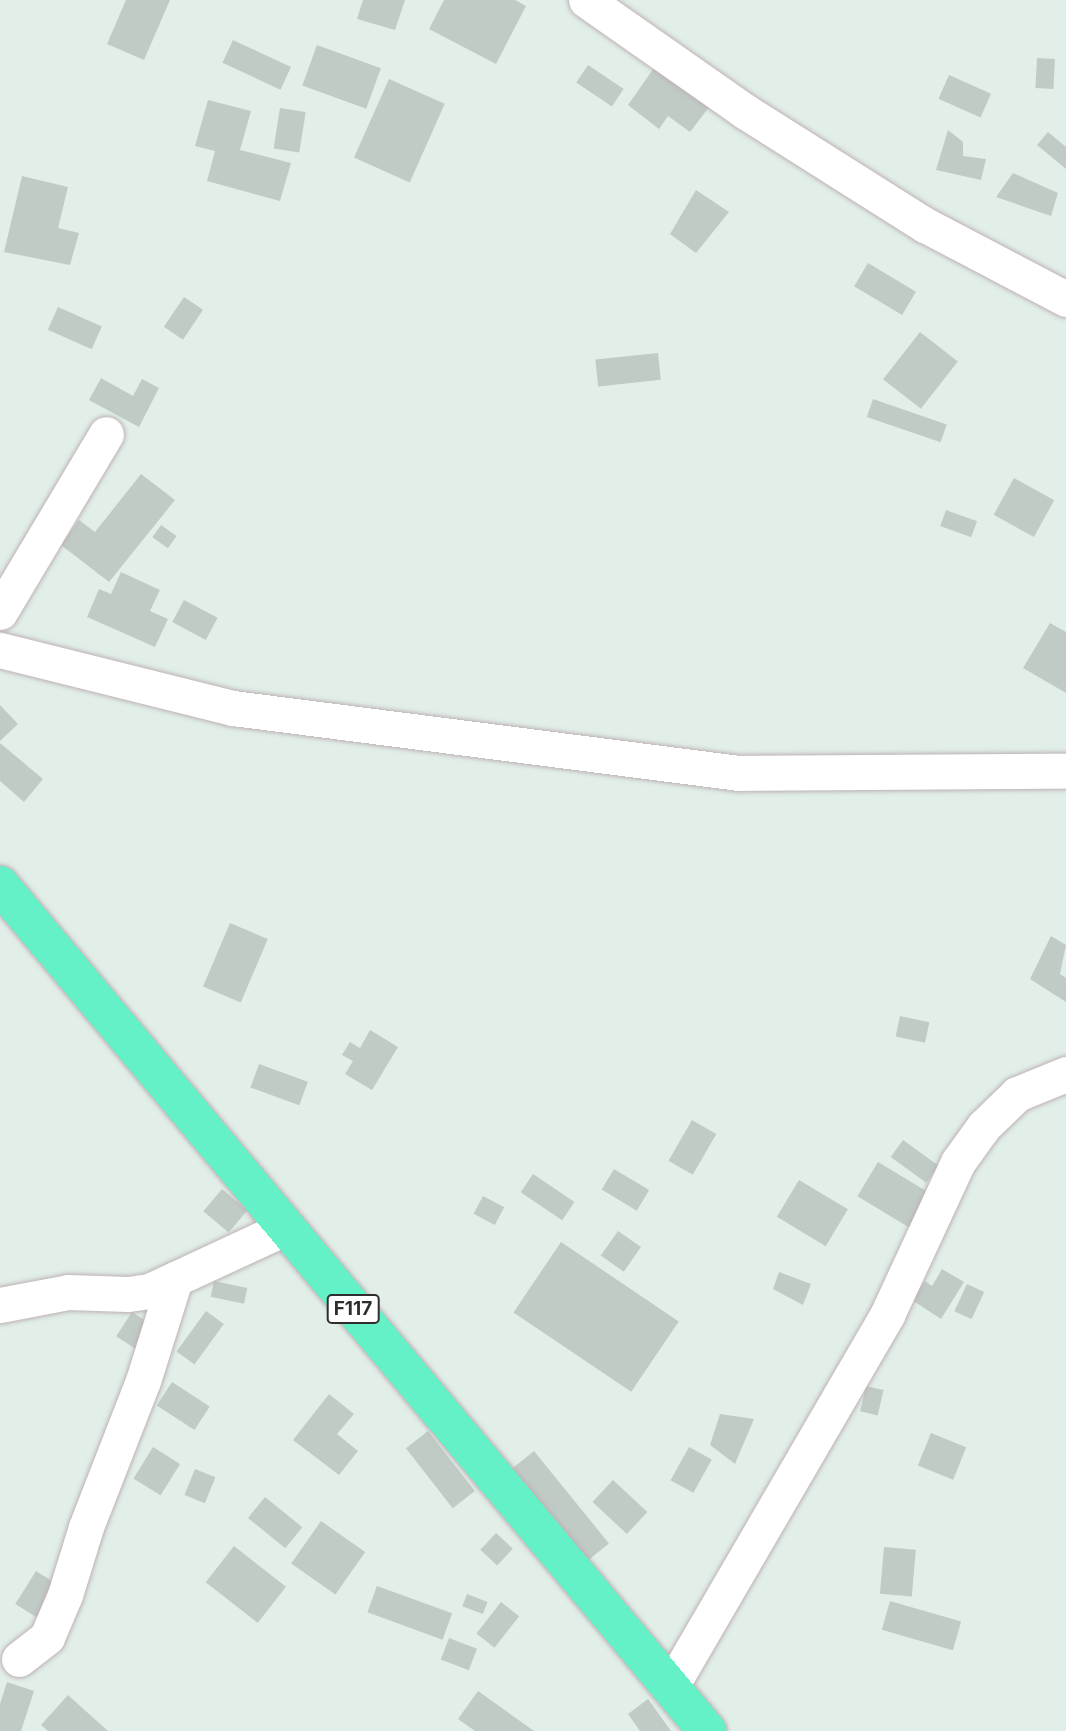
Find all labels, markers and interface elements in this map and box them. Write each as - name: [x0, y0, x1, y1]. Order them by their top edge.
- road number: F117: [325, 1294, 381, 1324]

